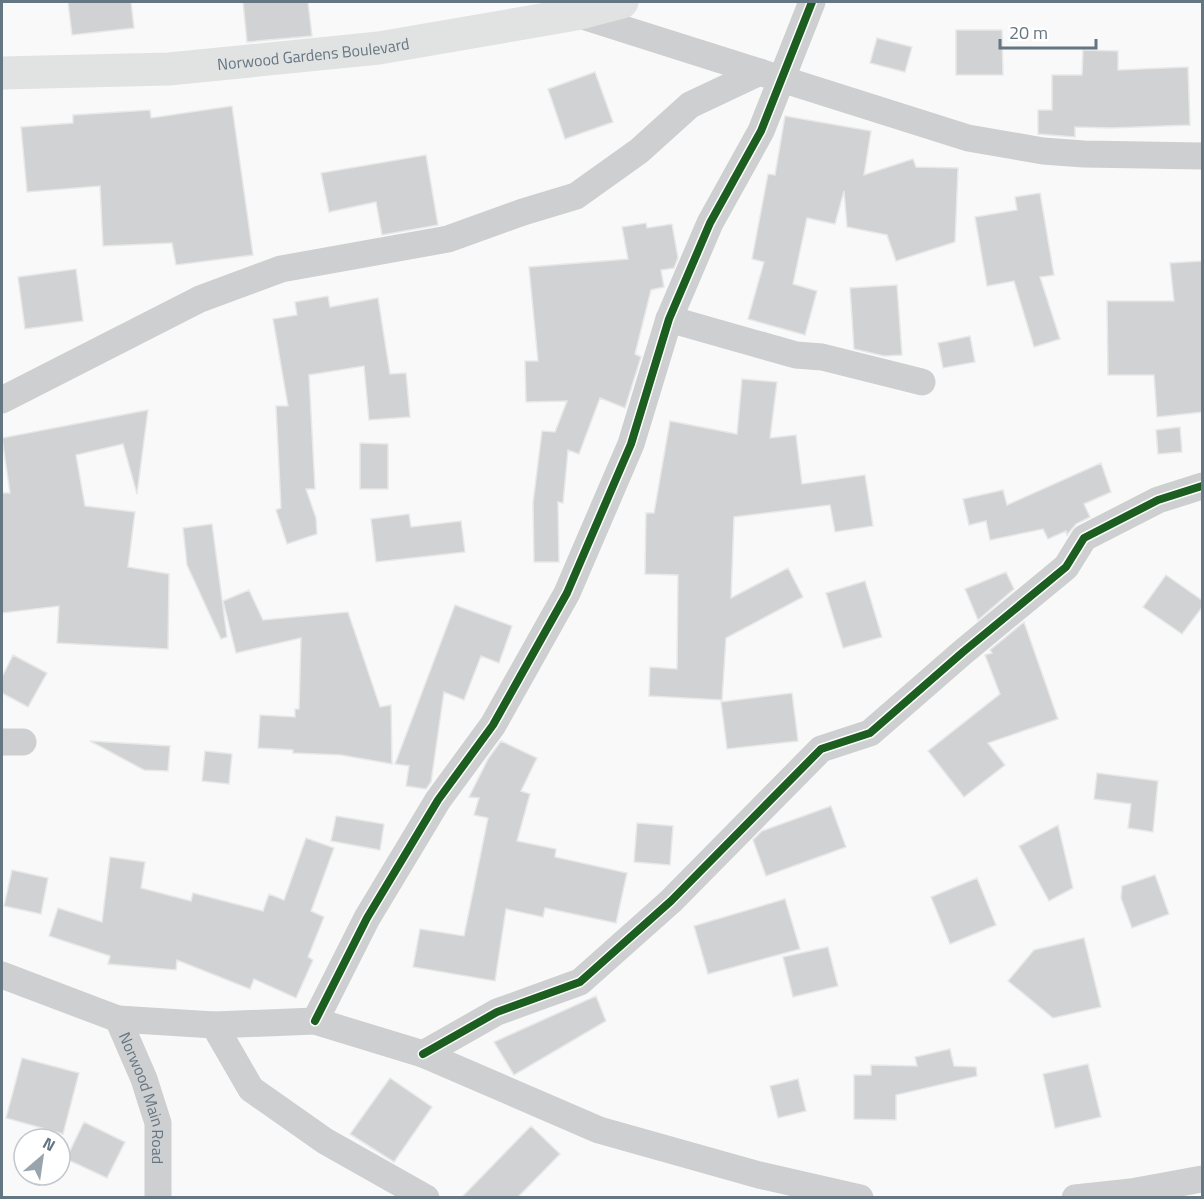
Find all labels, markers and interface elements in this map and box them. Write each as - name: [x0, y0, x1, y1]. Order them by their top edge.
- scale bar: [1000, 12, 1096, 50]
- text: 20 m: [1009, 19, 1048, 46]
- street label: Norwood Gardens Boulevard: [216, 31, 411, 76]
- street label: Norwood Main Road: [113, 1028, 170, 1164]
- north arrow: [12, 1127, 72, 1187]
- text: N: [39, 1131, 60, 1157]

